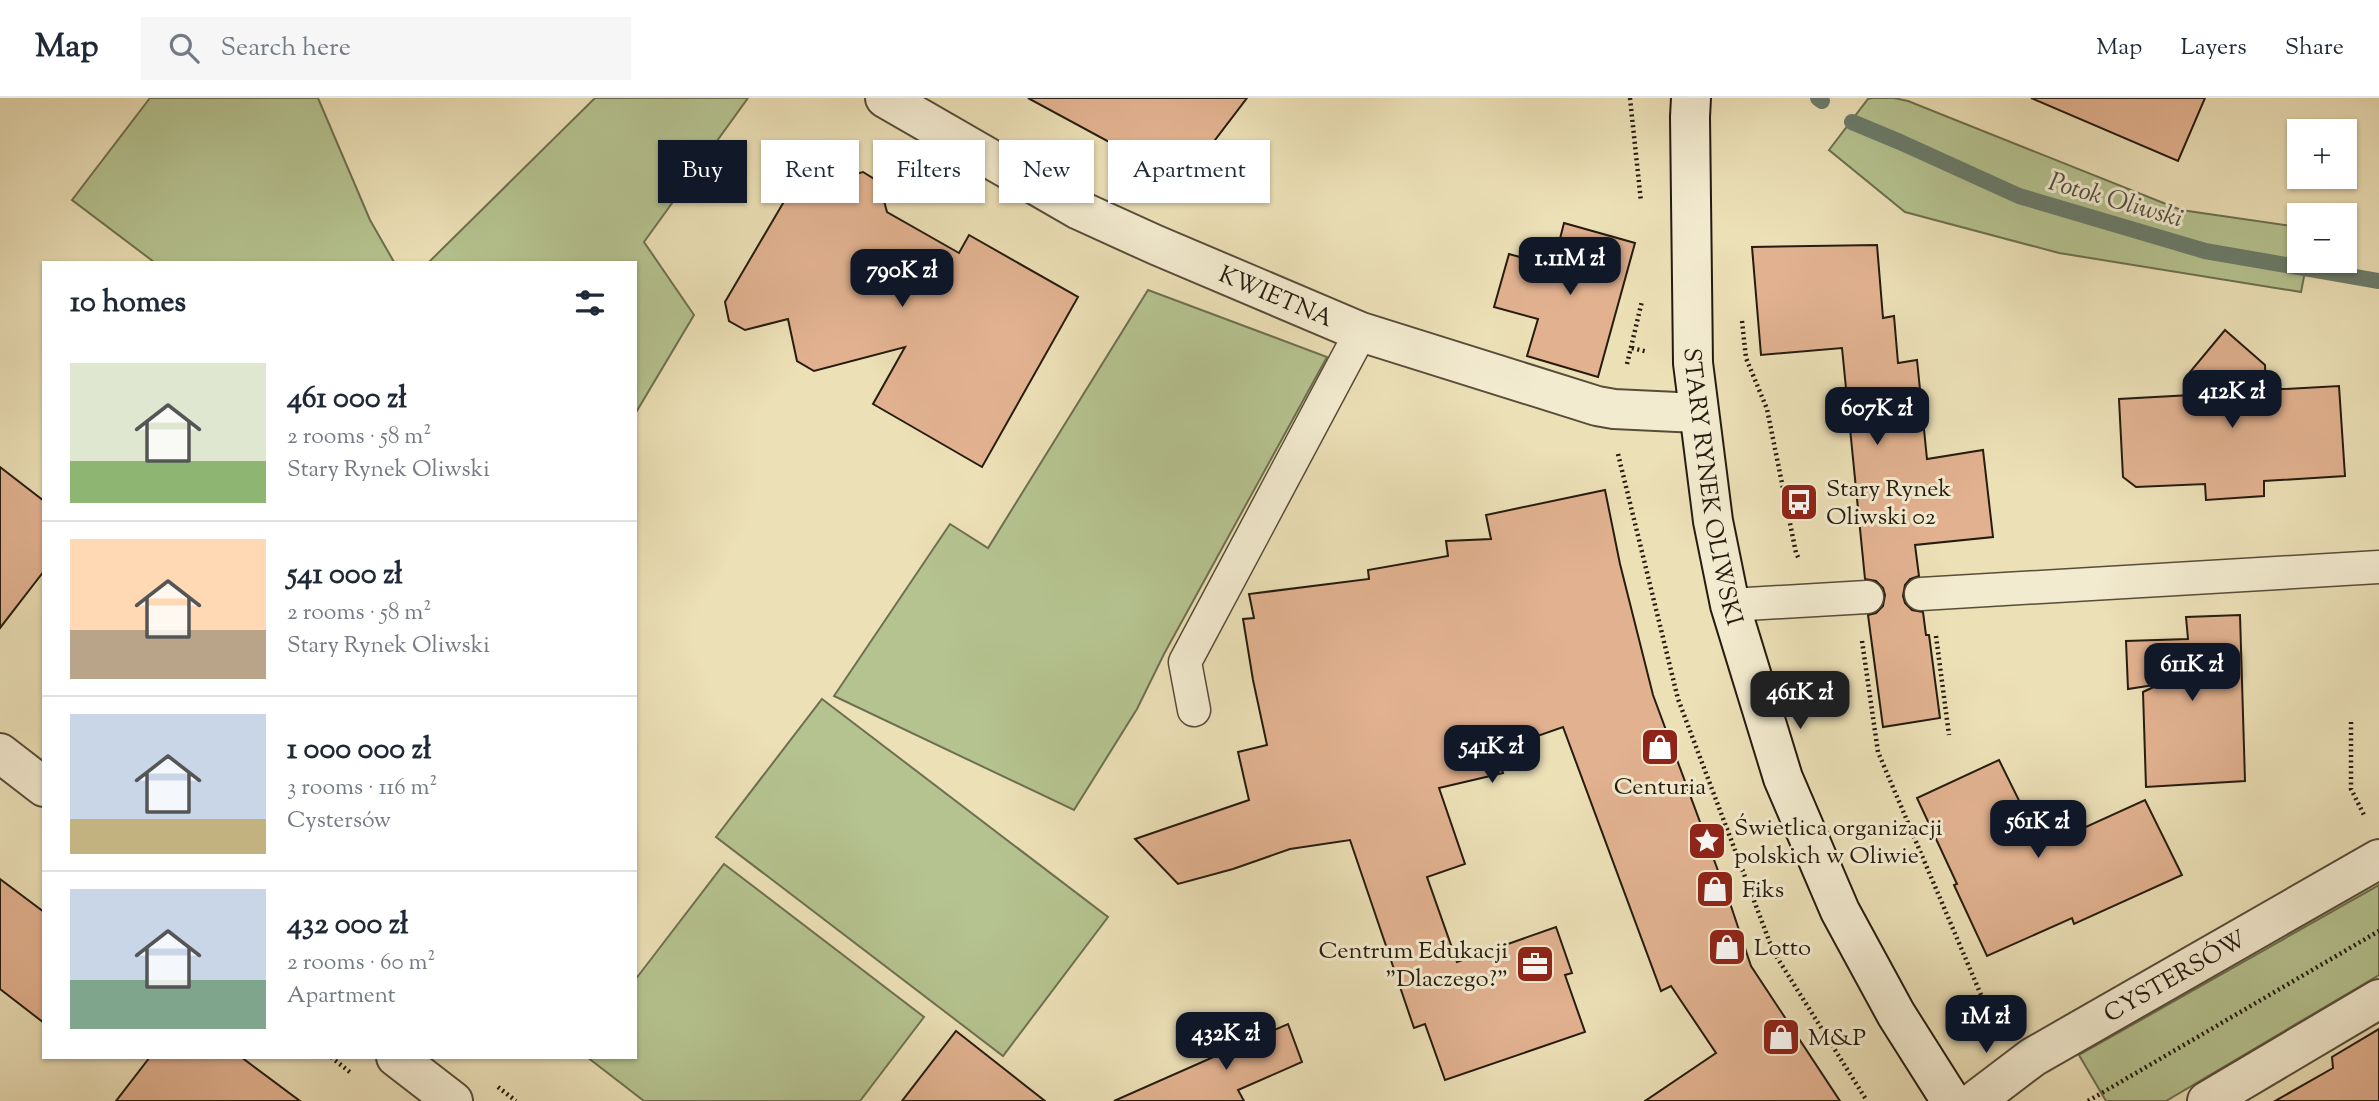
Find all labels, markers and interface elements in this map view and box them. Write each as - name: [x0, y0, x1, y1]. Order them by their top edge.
- search box: [141, 17, 631, 80]
- text: Map: [35, 24, 99, 72]
- icon: search: [165, 29, 203, 67]
- text: Search here: [221, 30, 351, 67]
- text: Map: [2096, 31, 2142, 65]
- text: Layers: [2180, 31, 2247, 65]
- text: Share: [2285, 31, 2344, 65]
- map controls: [2287, 119, 2357, 273]
- button: +: [2287, 119, 2357, 189]
- chip: Buy: [658, 140, 747, 203]
- chip: Rent: [761, 140, 859, 203]
- chip: Filters: [873, 140, 985, 203]
- chip: New: [999, 140, 1094, 203]
- chip: Apartment: [1108, 140, 1270, 203]
- water label: Potok Oliwski: [2044, 165, 2187, 238]
- button: −: [2287, 203, 2357, 273]
- pin: 1.11M zł: [1498, 238, 1642, 297]
- text: 1.11M zł: [1535, 243, 1605, 276]
- pin: 790K zł: [837, 250, 967, 309]
- text: 790K zł: [866, 255, 938, 288]
- street label: KWIETNA: [1213, 258, 1338, 337]
- text: 10 homes: [70, 282, 186, 325]
- icon: filters: [571, 284, 609, 322]
- street label: STARY RYNEK OLIWSKI: [1674, 347, 1750, 630]
- pin: 412K zł: [2167, 370, 2297, 430]
- text: 412K zł: [2199, 376, 2265, 409]
- text: 461 000 zł: [287, 378, 407, 421]
- pin: 607K zł: [1812, 388, 1942, 447]
- icon: home: [126, 391, 210, 475]
- text: 607K zł: [1841, 393, 1913, 426]
- text: 2 rooms · 58 m²: [287, 421, 431, 454]
- text: Stary Rynek Oliwski: [287, 454, 490, 487]
- place label: Stary Rynek Oliwski 02: [1826, 473, 1951, 535]
- bus stop icon: Stary Rynek Oliwski 02: [1778, 481, 1820, 523]
- text: 541 000 zł: [287, 554, 403, 597]
- icon: home: [126, 567, 210, 651]
- text: 2 rooms · 58 m²: [287, 597, 431, 630]
- text: Stary Rynek Oliwski: [287, 630, 490, 663]
- pin: 611K zł: [2127, 644, 2257, 703]
- text: 611K zł: [2160, 649, 2224, 682]
- pin: 461K zł: [1735, 672, 1865, 731]
- text: 461K zł: [1766, 677, 1834, 710]
- pin: 541K zł: [1427, 726, 1557, 785]
- shop icon: Centuria: [1639, 726, 1681, 768]
- text: 1 000 000 zł: [287, 729, 431, 772]
- text: 541K zł: [1460, 731, 1524, 764]
- icon: home: [126, 742, 210, 826]
- place label: Centuria: [1614, 771, 1706, 805]
- text: 3 rooms · 116 m²: [287, 772, 437, 805]
- pin: 561K zł: [1973, 800, 2103, 860]
- text: Cystersów: [287, 805, 391, 838]
- text: 561K zł: [2006, 806, 2070, 839]
- place label: Świetlica organizacji polskich w Oliwie: [1734, 812, 1943, 874]
- place icon: Świetlica organizacji polskich w Oliwie: [1686, 820, 1728, 862]
- shop icon: Fiks: [1694, 868, 1736, 910]
- place label: Fiks: [1742, 874, 1784, 908]
- text: 432 000 zł: [287, 904, 408, 947]
- icon: home: [126, 917, 210, 1001]
- street label: CYSTERSÓW: [2098, 923, 2254, 1032]
- shop icon: Lotto: [1706, 926, 1748, 968]
- place label: Lotto: [1754, 932, 1811, 966]
- place label: Centrum Edukacji "Dlaczego?": [1319, 935, 1508, 997]
- office icon: Centrum Edukacji "Dlaczego?": [1514, 943, 1556, 985]
- text: 2 rooms · 60 m²: [287, 947, 435, 980]
- text: Apartment: [287, 980, 396, 1013]
- pin: 1M zł: [1937, 996, 2035, 1055]
- text: 1M zł: [1962, 1001, 2010, 1034]
- pin: 432K zł: [1161, 1012, 1291, 1072]
- shop icon: M&P: [1760, 1016, 1802, 1058]
- text: 432K zł: [1192, 1018, 1260, 1051]
- place label: M&P: [1808, 1022, 1866, 1056]

